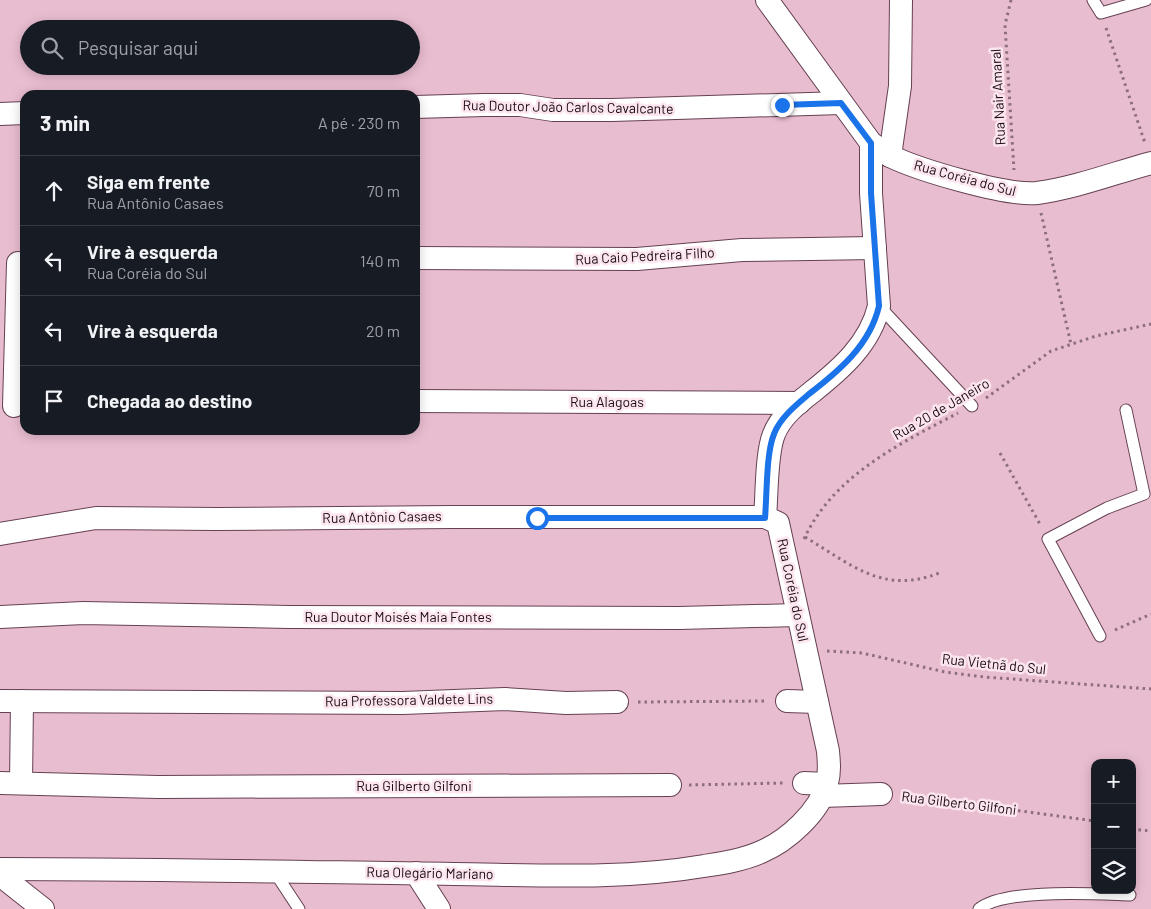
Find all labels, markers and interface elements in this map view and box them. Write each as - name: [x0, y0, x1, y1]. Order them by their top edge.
- search box: [20, 20, 420, 75]
- icon: search: [38, 34, 66, 62]
- text: Pesquisar aqui: [78, 36, 198, 59]
- street label: Rua Nair Amaral: [986, 48, 1009, 146]
- route end: [771, 94, 794, 117]
- street label: Rua Doutor João Carlos Cavalcante: [462, 96, 674, 117]
- text: 3 min: [40, 110, 90, 135]
- text: A pé · 230 m: [318, 113, 400, 132]
- street label: Rua Coréia do Sul: [912, 156, 1018, 199]
- text: Siga em frente: [87, 170, 210, 193]
- icon: ahead: [40, 177, 68, 205]
- text: 70 m: [367, 181, 400, 200]
- text: Rua Antônio Casaes: [87, 193, 224, 212]
- text: Vire à esquerda: [87, 240, 218, 263]
- street label: Rua Caio Pedreira Filho: [575, 243, 715, 268]
- icon: left: [40, 247, 68, 275]
- text: 140 m: [360, 251, 400, 270]
- text: Rua Coréia do Sul: [87, 263, 207, 282]
- icon: left: [40, 317, 68, 345]
- text: Vire à esquerda: [87, 319, 218, 342]
- text: 20 m: [366, 321, 400, 340]
- street label: Rua 20 de Janeiro: [890, 374, 992, 443]
- icon: arrive: [40, 387, 68, 415]
- text: Chegada ao destino: [87, 389, 252, 412]
- street label: Rua Alagoas: [570, 393, 644, 410]
- street label: Rua Antônio Casaes: [322, 507, 442, 526]
- route start: [526, 507, 549, 530]
- street label: Rua Coréia do Sul: [774, 537, 813, 643]
- street label: Rua Doutor Moisés Maia Fontes: [304, 608, 492, 625]
- street label: Rua Vietnã do Sul: [941, 650, 1047, 677]
- street label: Rua Professora Valdete Lins: [325, 690, 494, 709]
- map controls: [1091, 759, 1136, 894]
- button: +: [1091, 759, 1136, 804]
- street label: Rua Gilberto Gilfoni: [356, 777, 472, 794]
- street label: Rua Gilberto Gilfoni: [901, 787, 1017, 818]
- button: −: [1091, 804, 1136, 849]
- button: layers: [1091, 849, 1136, 894]
- street label: Rua Olegário Mariano: [366, 863, 494, 882]

